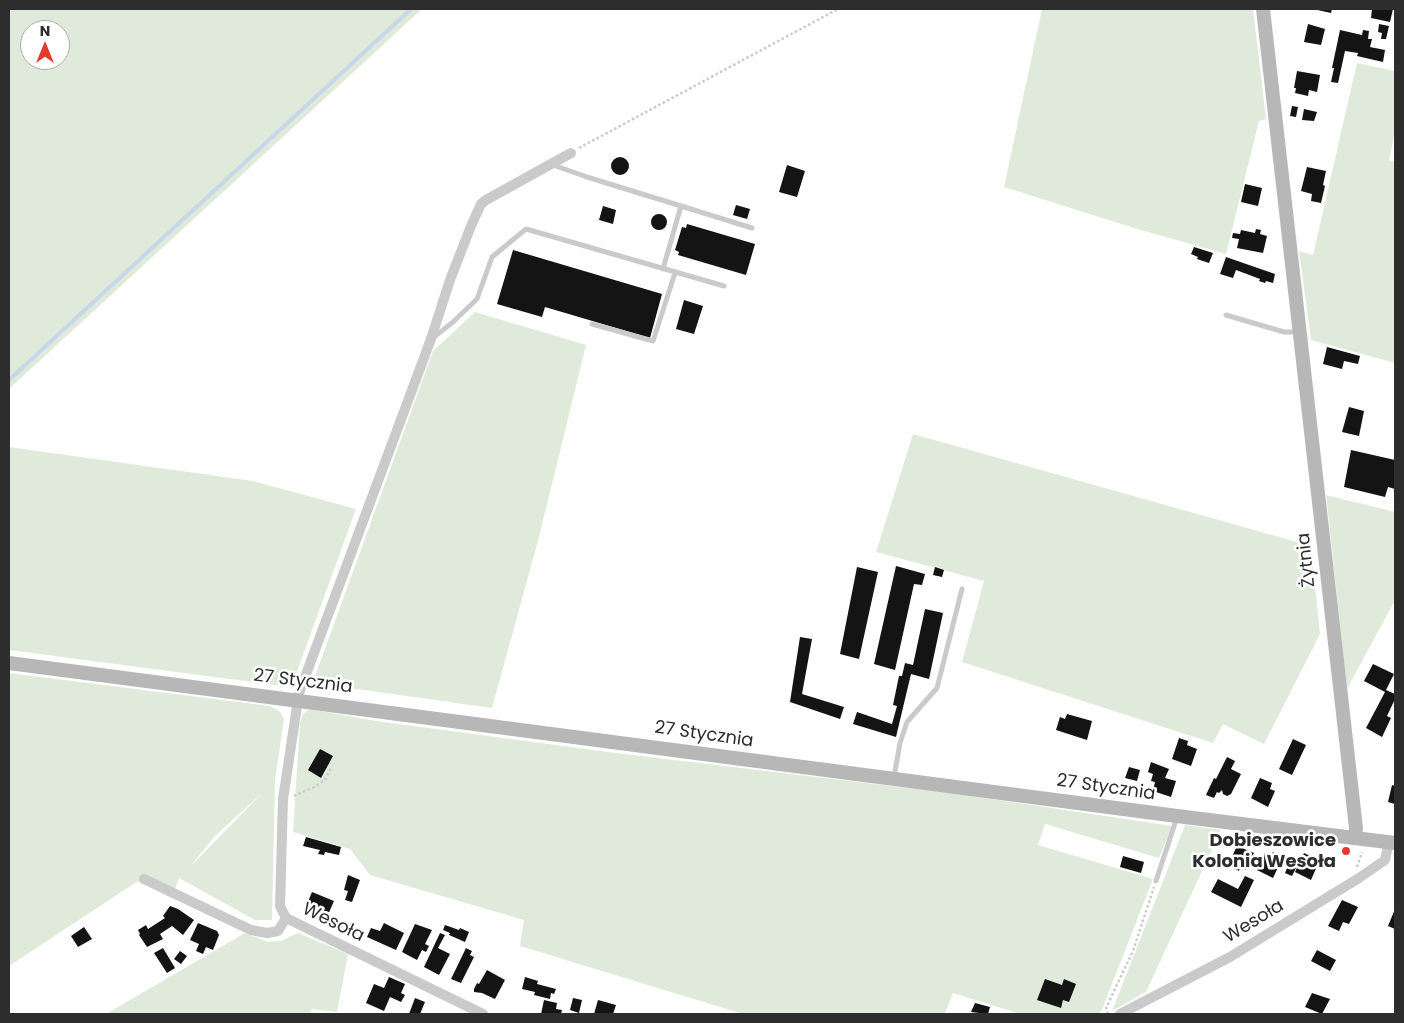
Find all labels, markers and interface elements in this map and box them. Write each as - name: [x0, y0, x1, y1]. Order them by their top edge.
- north arrow: [20, 20, 70, 70]
- text: N: [40, 21, 50, 41]
- street label: Żytnia: [1293, 532, 1321, 588]
- street label: 27 Stycznia: [252, 665, 354, 699]
- street label: 27 Stycznia: [653, 717, 755, 753]
- street label: 27 Stycznia: [1055, 770, 1157, 806]
- place label: Dobieszowice Kolonia Wesoła: [1192, 830, 1336, 872]
- marker: Dobieszowice Kolonia Wesoła: [1340, 845, 1352, 857]
- street label: Wesoła: [1220, 896, 1288, 948]
- street label: Wesoła: [298, 899, 368, 947]

